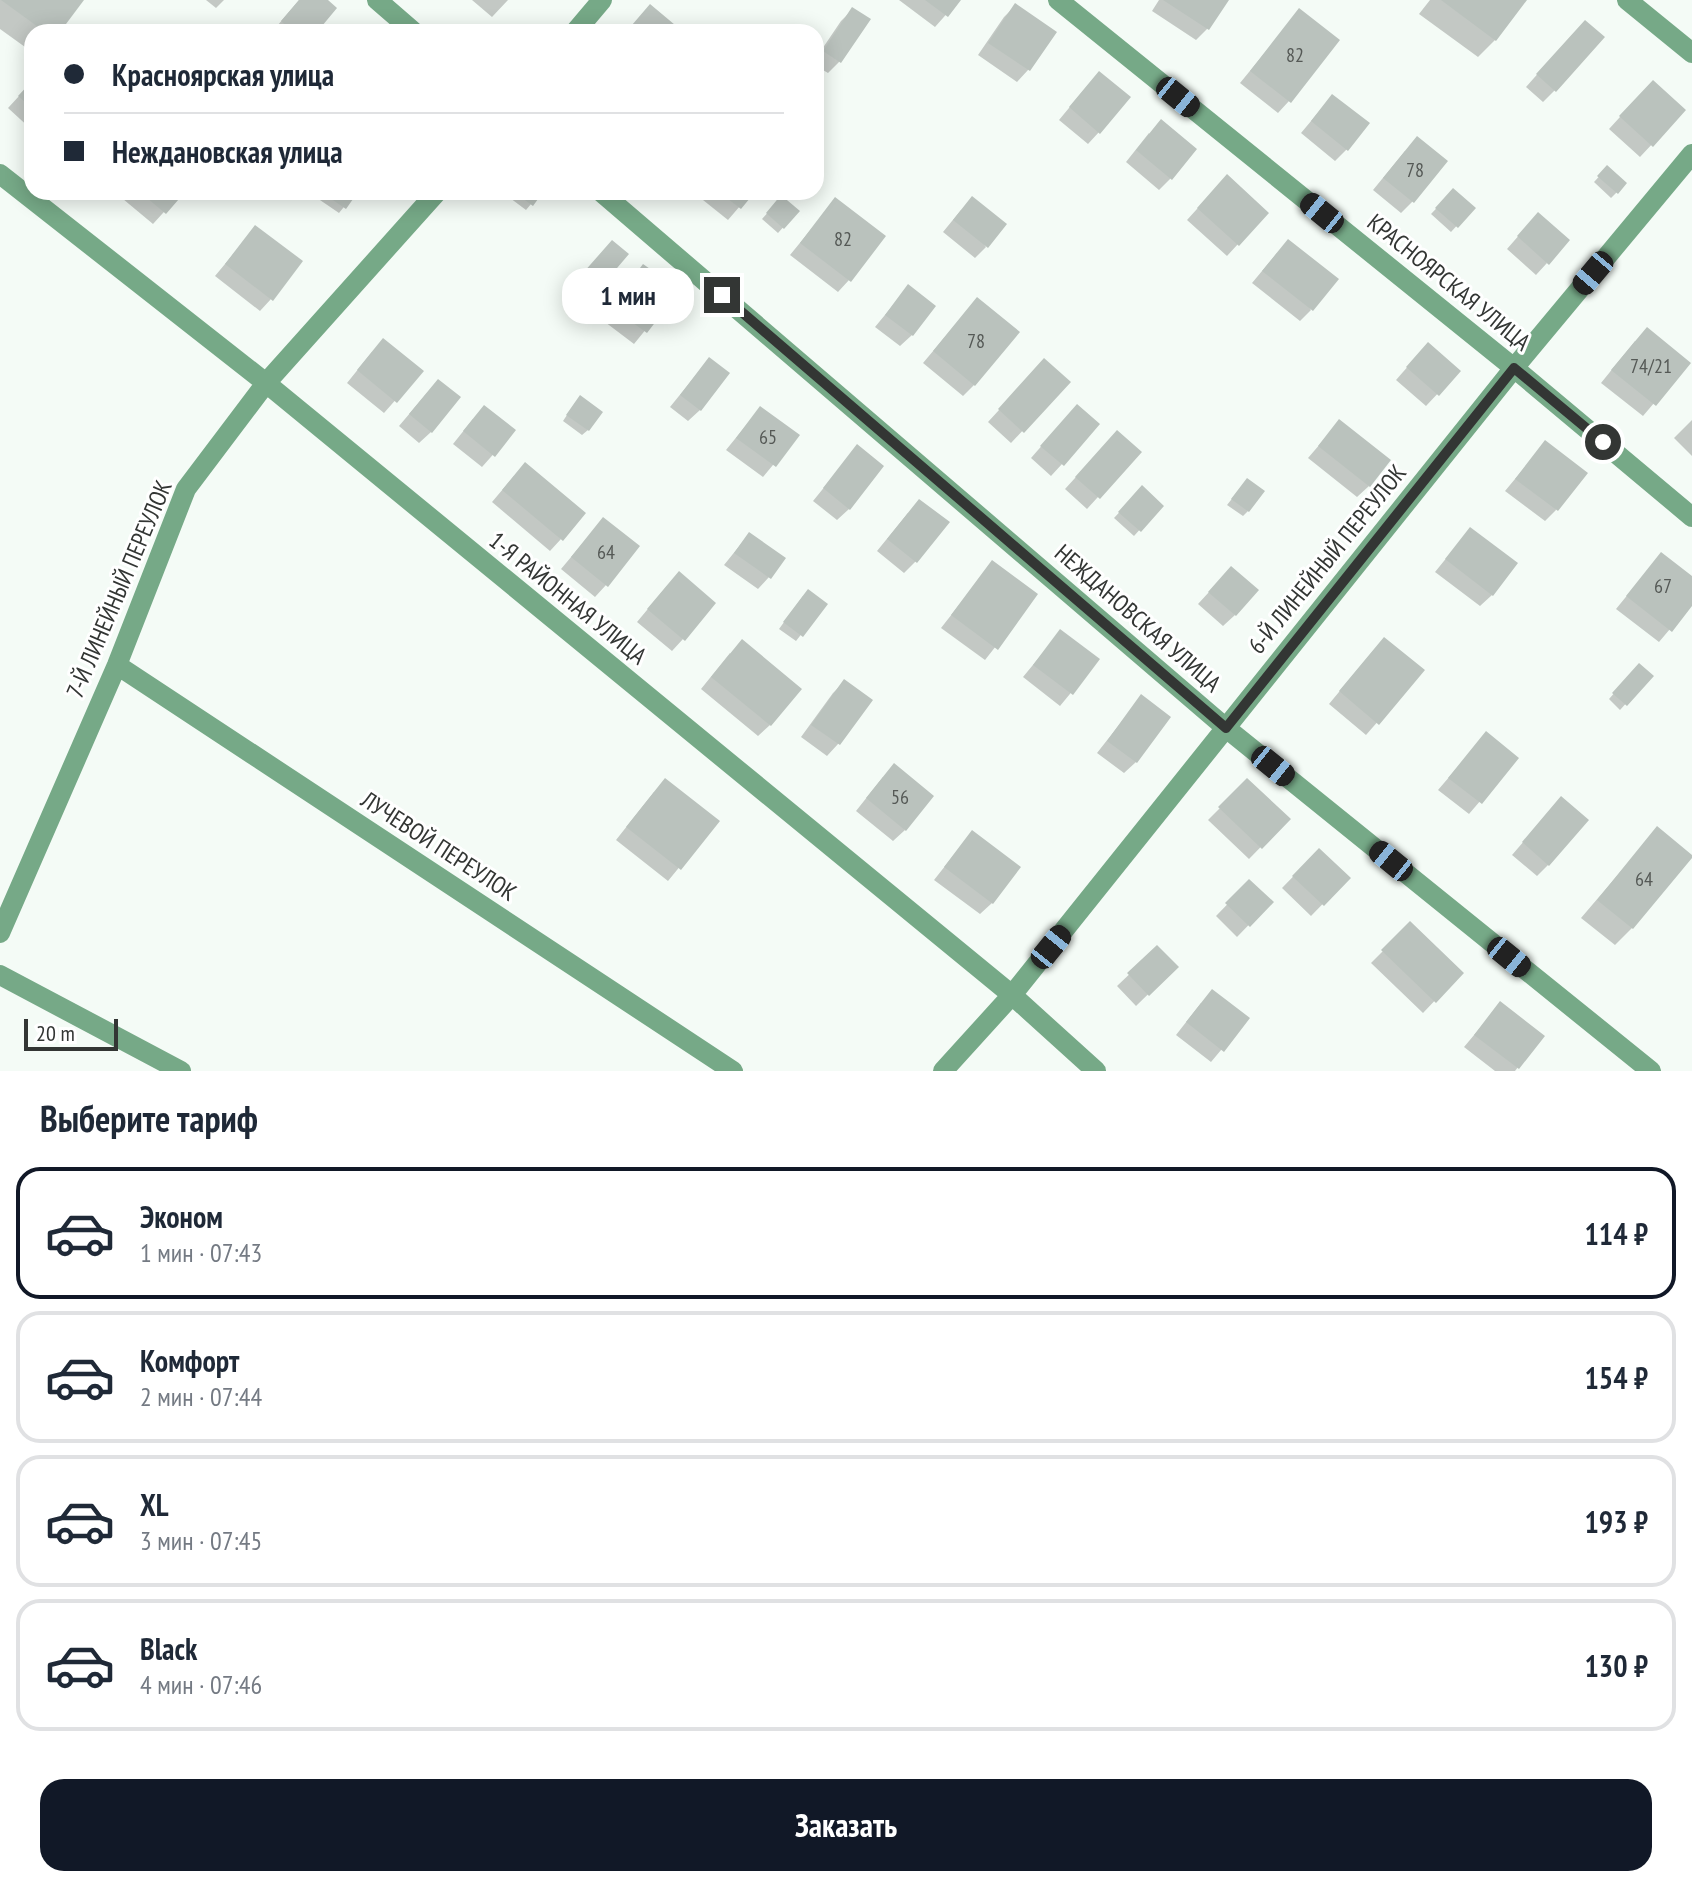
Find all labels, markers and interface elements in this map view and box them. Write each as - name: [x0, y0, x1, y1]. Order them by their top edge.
- house number: 82: [1286, 42, 1304, 68]
- text: Красноярская улица: [112, 55, 334, 94]
- car: [1152, 73, 1204, 121]
- text: Неждановская улица: [112, 132, 343, 171]
- house number: 78: [1406, 157, 1424, 183]
- car: [1296, 189, 1348, 237]
- street label: КРАСНОЯРСКАЯ УЛИЦА: [1361, 207, 1537, 358]
- house number: 82: [834, 226, 852, 252]
- car: [1568, 247, 1618, 299]
- callout: 1 мин: [562, 267, 694, 323]
- route end: [704, 277, 740, 313]
- text: 1 мин: [600, 279, 656, 312]
- house number: 78: [967, 328, 985, 354]
- house number: 74/21: [1630, 353, 1672, 379]
- house number: 65: [759, 424, 777, 450]
- route start: [1585, 424, 1621, 460]
- street label: 6-Й ЛИНЕЙНЫЙ ПЕРЕУЛОК: [1241, 458, 1413, 660]
- street label: 7-Й ЛИНЕЙНЫЙ ПЕРЕУЛОК: [59, 475, 179, 703]
- street label: 1-Я РАЙОННАЯ УЛИЦА: [483, 525, 654, 671]
- street label: НЕЖДАНОВСКАЯ УЛИЦА: [1048, 537, 1228, 699]
- house number: 64: [597, 539, 615, 565]
- house number: 67: [1654, 573, 1672, 599]
- car: [1247, 742, 1299, 790]
- street label: ЛУЧЕВОЙ ПЕРЕУЛОК: [355, 784, 523, 908]
- house number: 56: [891, 784, 909, 810]
- car: [1365, 837, 1417, 885]
- house number: 64: [1635, 866, 1653, 892]
- car: [1027, 921, 1075, 973]
- car: [1483, 933, 1535, 981]
- scale bar: [24, 1015, 118, 1051]
- text: 20 m: [36, 1019, 75, 1047]
- text: Выберите тариф: [40, 1095, 258, 1142]
- icon: car: [44, 1197, 116, 1269]
- text: Эконом: [140, 1197, 223, 1236]
- text: 114 ₽: [1584, 1214, 1648, 1253]
- text: 1 мин · 07:43: [140, 1236, 262, 1269]
- icon: car: [44, 1341, 116, 1413]
- text: Комфорт: [140, 1341, 239, 1380]
- text: 154 ₽: [1584, 1358, 1648, 1397]
- text: 2 мин · 07:44: [140, 1380, 262, 1413]
- icon: car: [44, 1485, 116, 1557]
- text: XL: [140, 1485, 169, 1524]
- text: 193 ₽: [1584, 1502, 1648, 1541]
- text: 3 мин · 07:45: [140, 1524, 262, 1557]
- icon: car: [44, 1629, 116, 1701]
- text: Black: [140, 1629, 197, 1668]
- text: 130 ₽: [1584, 1646, 1648, 1685]
- text: 4 мин · 07:46: [140, 1668, 262, 1701]
- button: Заказать: [40, 1779, 1652, 1871]

